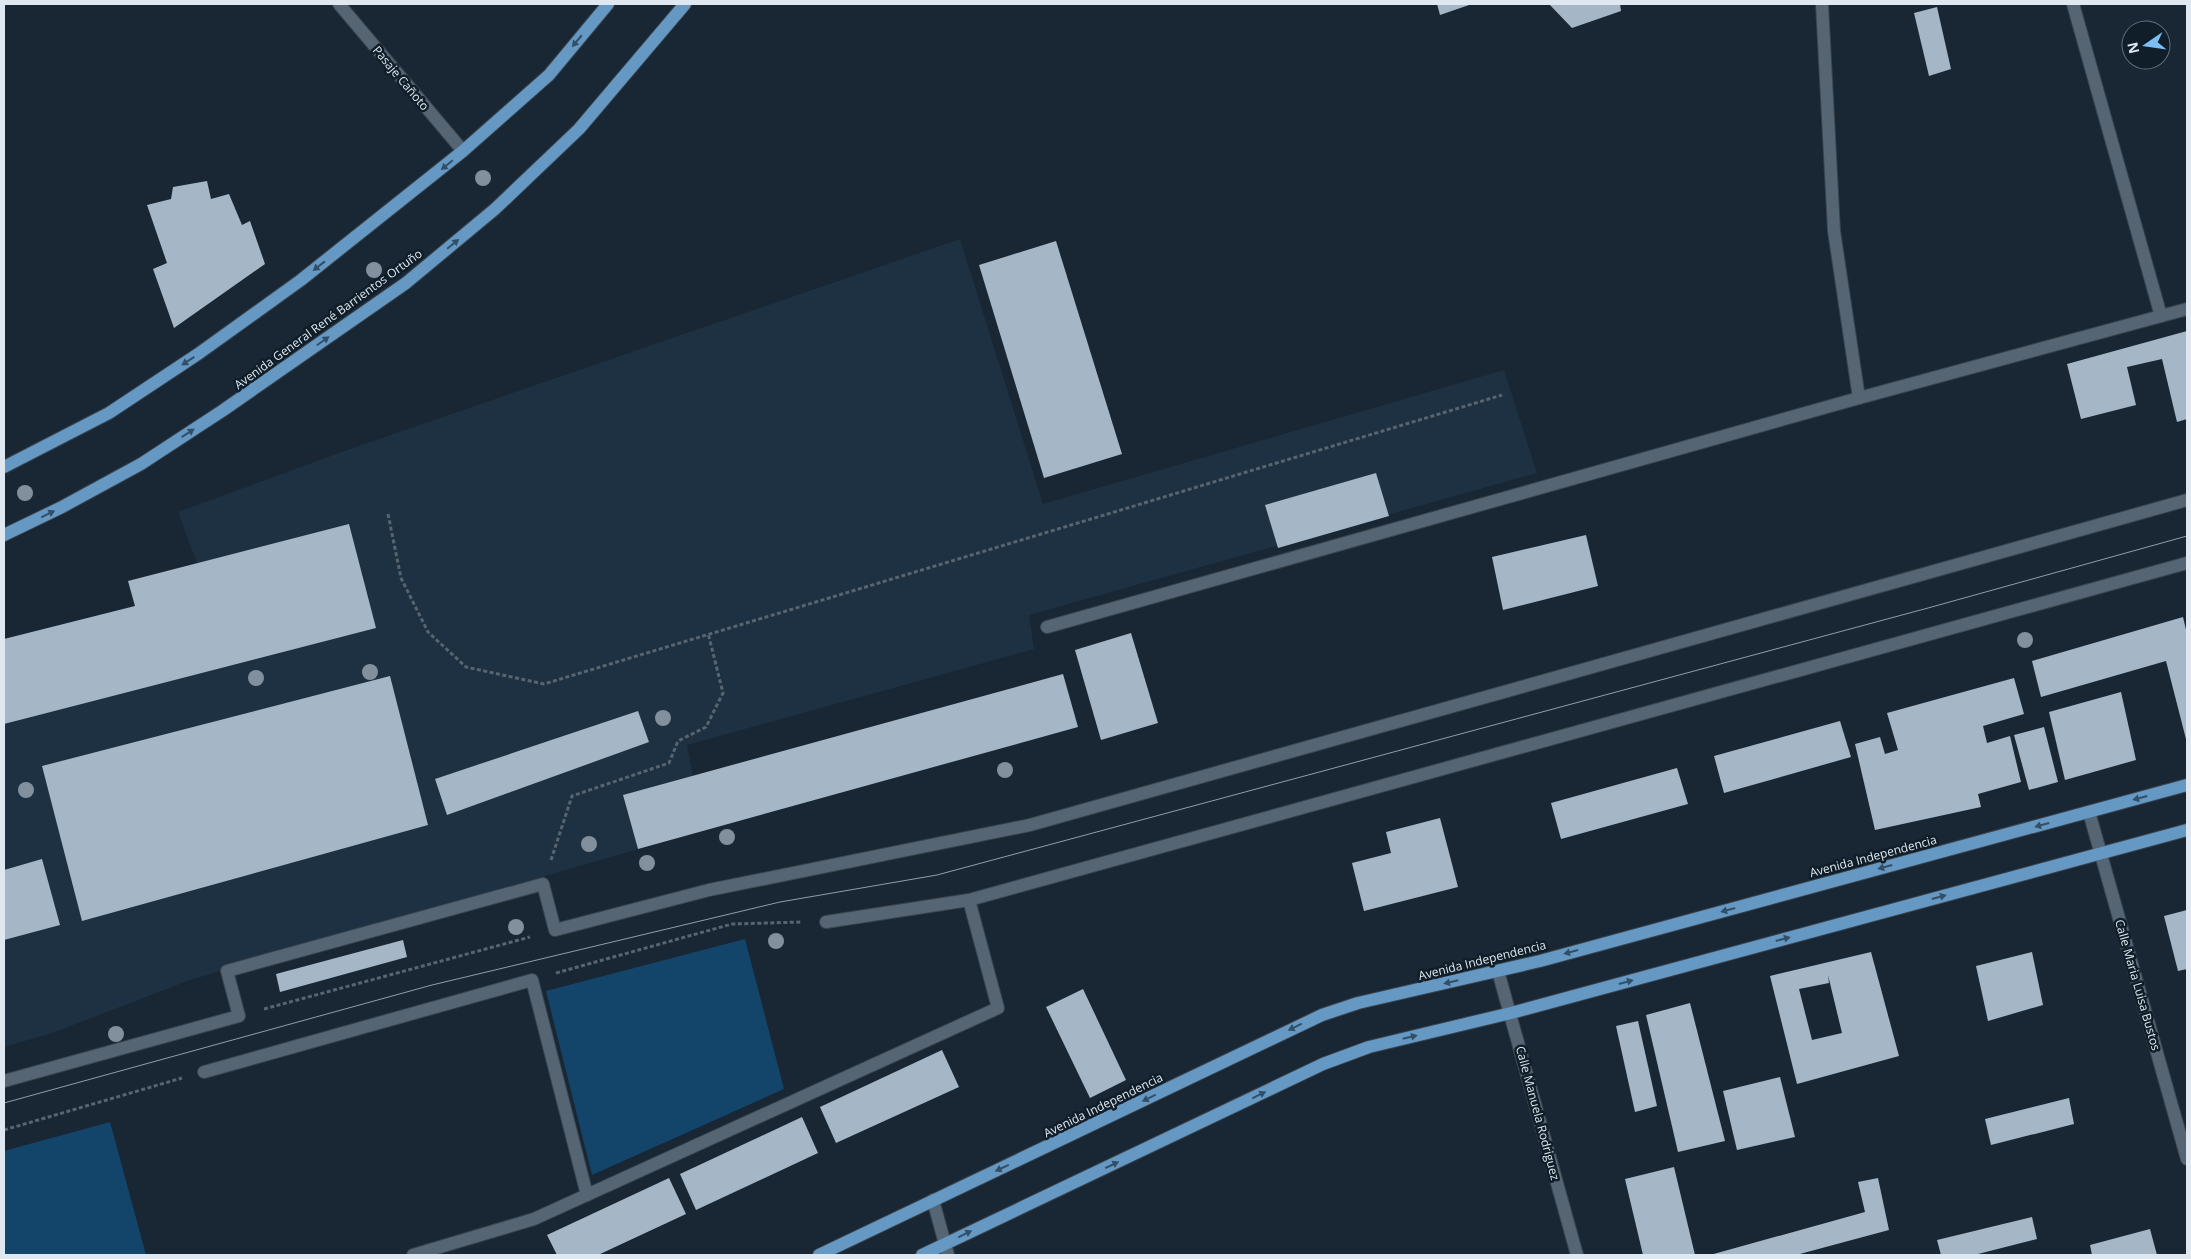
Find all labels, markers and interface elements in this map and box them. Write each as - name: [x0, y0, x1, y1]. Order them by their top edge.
- north arrow: [2121, 20, 2171, 70]
- one-way arrow: [571, 34, 582, 47]
- text: N: [2122, 40, 2143, 56]
- street label: Pasaje Cañoto: [369, 42, 433, 114]
- one-way arrow: [440, 160, 453, 171]
- one-way arrow: [446, 239, 459, 250]
- street label: Avenida General René Barrientos Ortuño: [231, 245, 425, 393]
- one-way arrow: [312, 261, 326, 271]
- one-way arrow: [316, 336, 330, 346]
- one-way arrow: [181, 356, 194, 366]
- one-way arrow: [182, 428, 195, 438]
- one-way arrow: [40, 509, 55, 518]
- one-way arrow: [2133, 794, 2148, 802]
- one-way arrow: [2034, 821, 2049, 829]
- street label: Avenida Independencia: [1808, 831, 1938, 881]
- one-way arrow: [1878, 863, 1893, 871]
- one-way arrow: [1932, 892, 1947, 900]
- one-way arrow: [1721, 906, 1736, 914]
- street label: Calle Maria Luisa Bustos: [2111, 918, 2165, 1053]
- one-way arrow: [1775, 935, 1790, 943]
- street label: Avenida Independencia: [1416, 936, 1548, 984]
- one-way arrow: [1564, 949, 1579, 957]
- one-way arrow: [1443, 978, 1458, 986]
- one-way arrow: [1618, 978, 1633, 986]
- one-way arrow: [1288, 1023, 1303, 1032]
- one-way arrow: [1403, 1033, 1418, 1041]
- street label: Calle Manuela Rodriguez: [1512, 1044, 1564, 1182]
- street label: Avenida Independencia: [1040, 1069, 1166, 1141]
- one-way arrow: [1252, 1091, 1266, 1099]
- one-way arrow: [1142, 1094, 1156, 1102]
- one-way arrow: [1105, 1161, 1120, 1169]
- one-way arrow: [995, 1164, 1009, 1172]
- one-way arrow: [958, 1230, 973, 1238]

